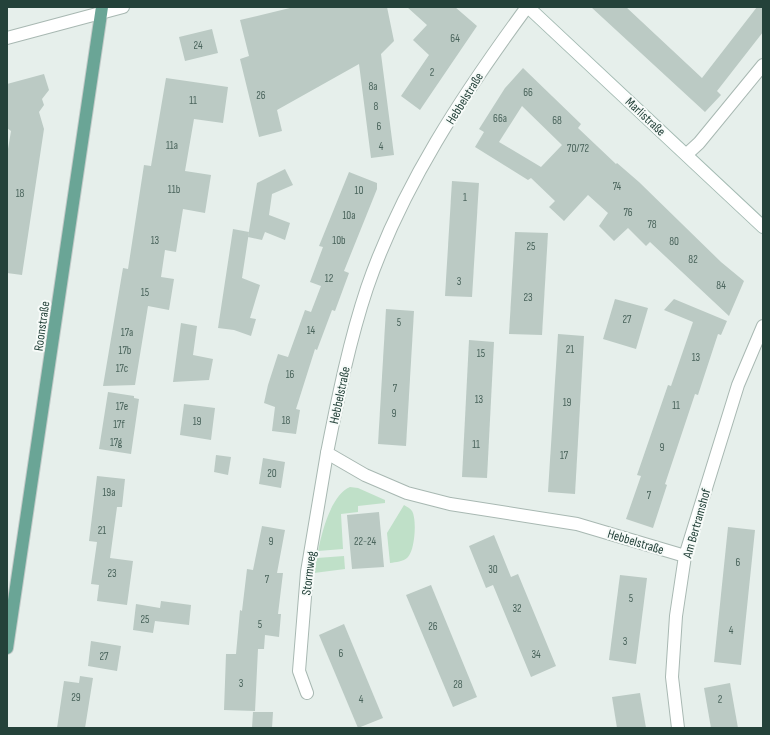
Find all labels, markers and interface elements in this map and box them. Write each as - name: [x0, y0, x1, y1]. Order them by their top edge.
- house number: 64: [450, 32, 460, 45]
- house number: 24: [193, 39, 203, 52]
- house number: 2: [430, 66, 435, 79]
- street label: Hebbelstraße: [443, 70, 487, 127]
- house number: 8a: [368, 80, 378, 93]
- house number: 66: [523, 86, 533, 99]
- house number: 26: [256, 89, 266, 102]
- house number: 11: [189, 94, 197, 107]
- street label: Marlistraße: [622, 94, 669, 139]
- house number: 8: [374, 100, 379, 113]
- house number: 66a: [493, 112, 507, 125]
- house number: 68: [552, 114, 562, 127]
- house number: 6: [377, 120, 382, 133]
- house number: 11a: [166, 139, 178, 152]
- house number: 4: [379, 140, 384, 153]
- house number: 70/72: [567, 142, 589, 155]
- house number: 74: [613, 180, 622, 193]
- house number: 11b: [168, 183, 181, 196]
- house number: 10: [355, 184, 363, 197]
- house number: 18: [16, 187, 25, 200]
- house number: 1: [463, 191, 467, 204]
- house number: 76: [623, 206, 633, 219]
- house number: 10a: [343, 209, 356, 222]
- house number: 78: [647, 218, 657, 231]
- house number: 13: [151, 234, 160, 247]
- house number: 10b: [332, 234, 346, 247]
- house number: 80: [669, 235, 679, 248]
- house number: 25: [527, 240, 535, 253]
- house number: 82: [688, 253, 698, 266]
- house number: 12: [325, 272, 334, 285]
- house number: 3: [457, 275, 462, 288]
- house number: 84: [716, 279, 726, 292]
- house number: 15: [141, 286, 149, 299]
- house number: 23: [523, 291, 533, 304]
- street label: Roonstraße: [31, 300, 53, 352]
- house number: 27: [623, 313, 632, 326]
- house number: 5: [397, 316, 401, 329]
- house number: 14: [307, 324, 316, 337]
- house number: 17a: [121, 326, 133, 339]
- house number: 21: [566, 343, 574, 356]
- house number: 17b: [119, 344, 132, 357]
- house number: 15: [477, 347, 485, 360]
- house number: 13: [692, 351, 701, 364]
- house number: 17c: [116, 362, 128, 375]
- street label: Hebbelstraße: [326, 365, 354, 425]
- house number: 16: [286, 368, 295, 381]
- house number: 7: [393, 382, 398, 395]
- house number: 13: [475, 393, 484, 406]
- house number: 19: [563, 396, 571, 409]
- house number: 11: [672, 399, 680, 412]
- house number: 17e: [116, 400, 128, 413]
- house number: 9: [392, 407, 397, 420]
- house number: 18: [282, 414, 291, 427]
- house number: 19: [193, 415, 201, 428]
- house number: 17f: [113, 418, 126, 431]
- house number: 17g: [110, 436, 123, 449]
- house number: 11: [472, 438, 480, 451]
- house number: 9: [660, 441, 665, 454]
- house number: 17: [560, 449, 569, 462]
- house number: 20: [267, 467, 277, 480]
- house number: 19a: [103, 486, 115, 499]
- street label: Am Bertramshof: [679, 487, 715, 561]
- house number: 7: [647, 489, 652, 502]
- house number: 21: [98, 524, 106, 537]
- street label: Hebbelstraße: [606, 526, 666, 558]
- house number: 9: [269, 535, 274, 548]
- house number: 22-24: [354, 535, 376, 548]
- street label: Stormweg: [298, 550, 320, 596]
- house number: 6: [736, 556, 741, 569]
- house number: 30: [488, 563, 498, 576]
- house number: 23: [107, 567, 117, 580]
- house number: 7: [265, 573, 270, 586]
- house number: 5: [629, 592, 633, 605]
- house number: 32: [512, 602, 522, 615]
- house number: 25: [141, 613, 149, 626]
- house number: 5: [258, 618, 262, 631]
- house number: 26: [428, 620, 438, 633]
- house number: 4: [729, 624, 734, 637]
- house number: 3: [623, 635, 628, 648]
- house number: 6: [339, 647, 344, 660]
- house number: 34: [531, 648, 541, 661]
- house number: 27: [100, 650, 109, 663]
- house number: 3: [239, 677, 244, 690]
- house number: 28: [453, 678, 463, 691]
- house number: 29: [71, 691, 81, 704]
- house number: 4: [359, 693, 364, 706]
- house number: 2: [718, 693, 723, 706]

